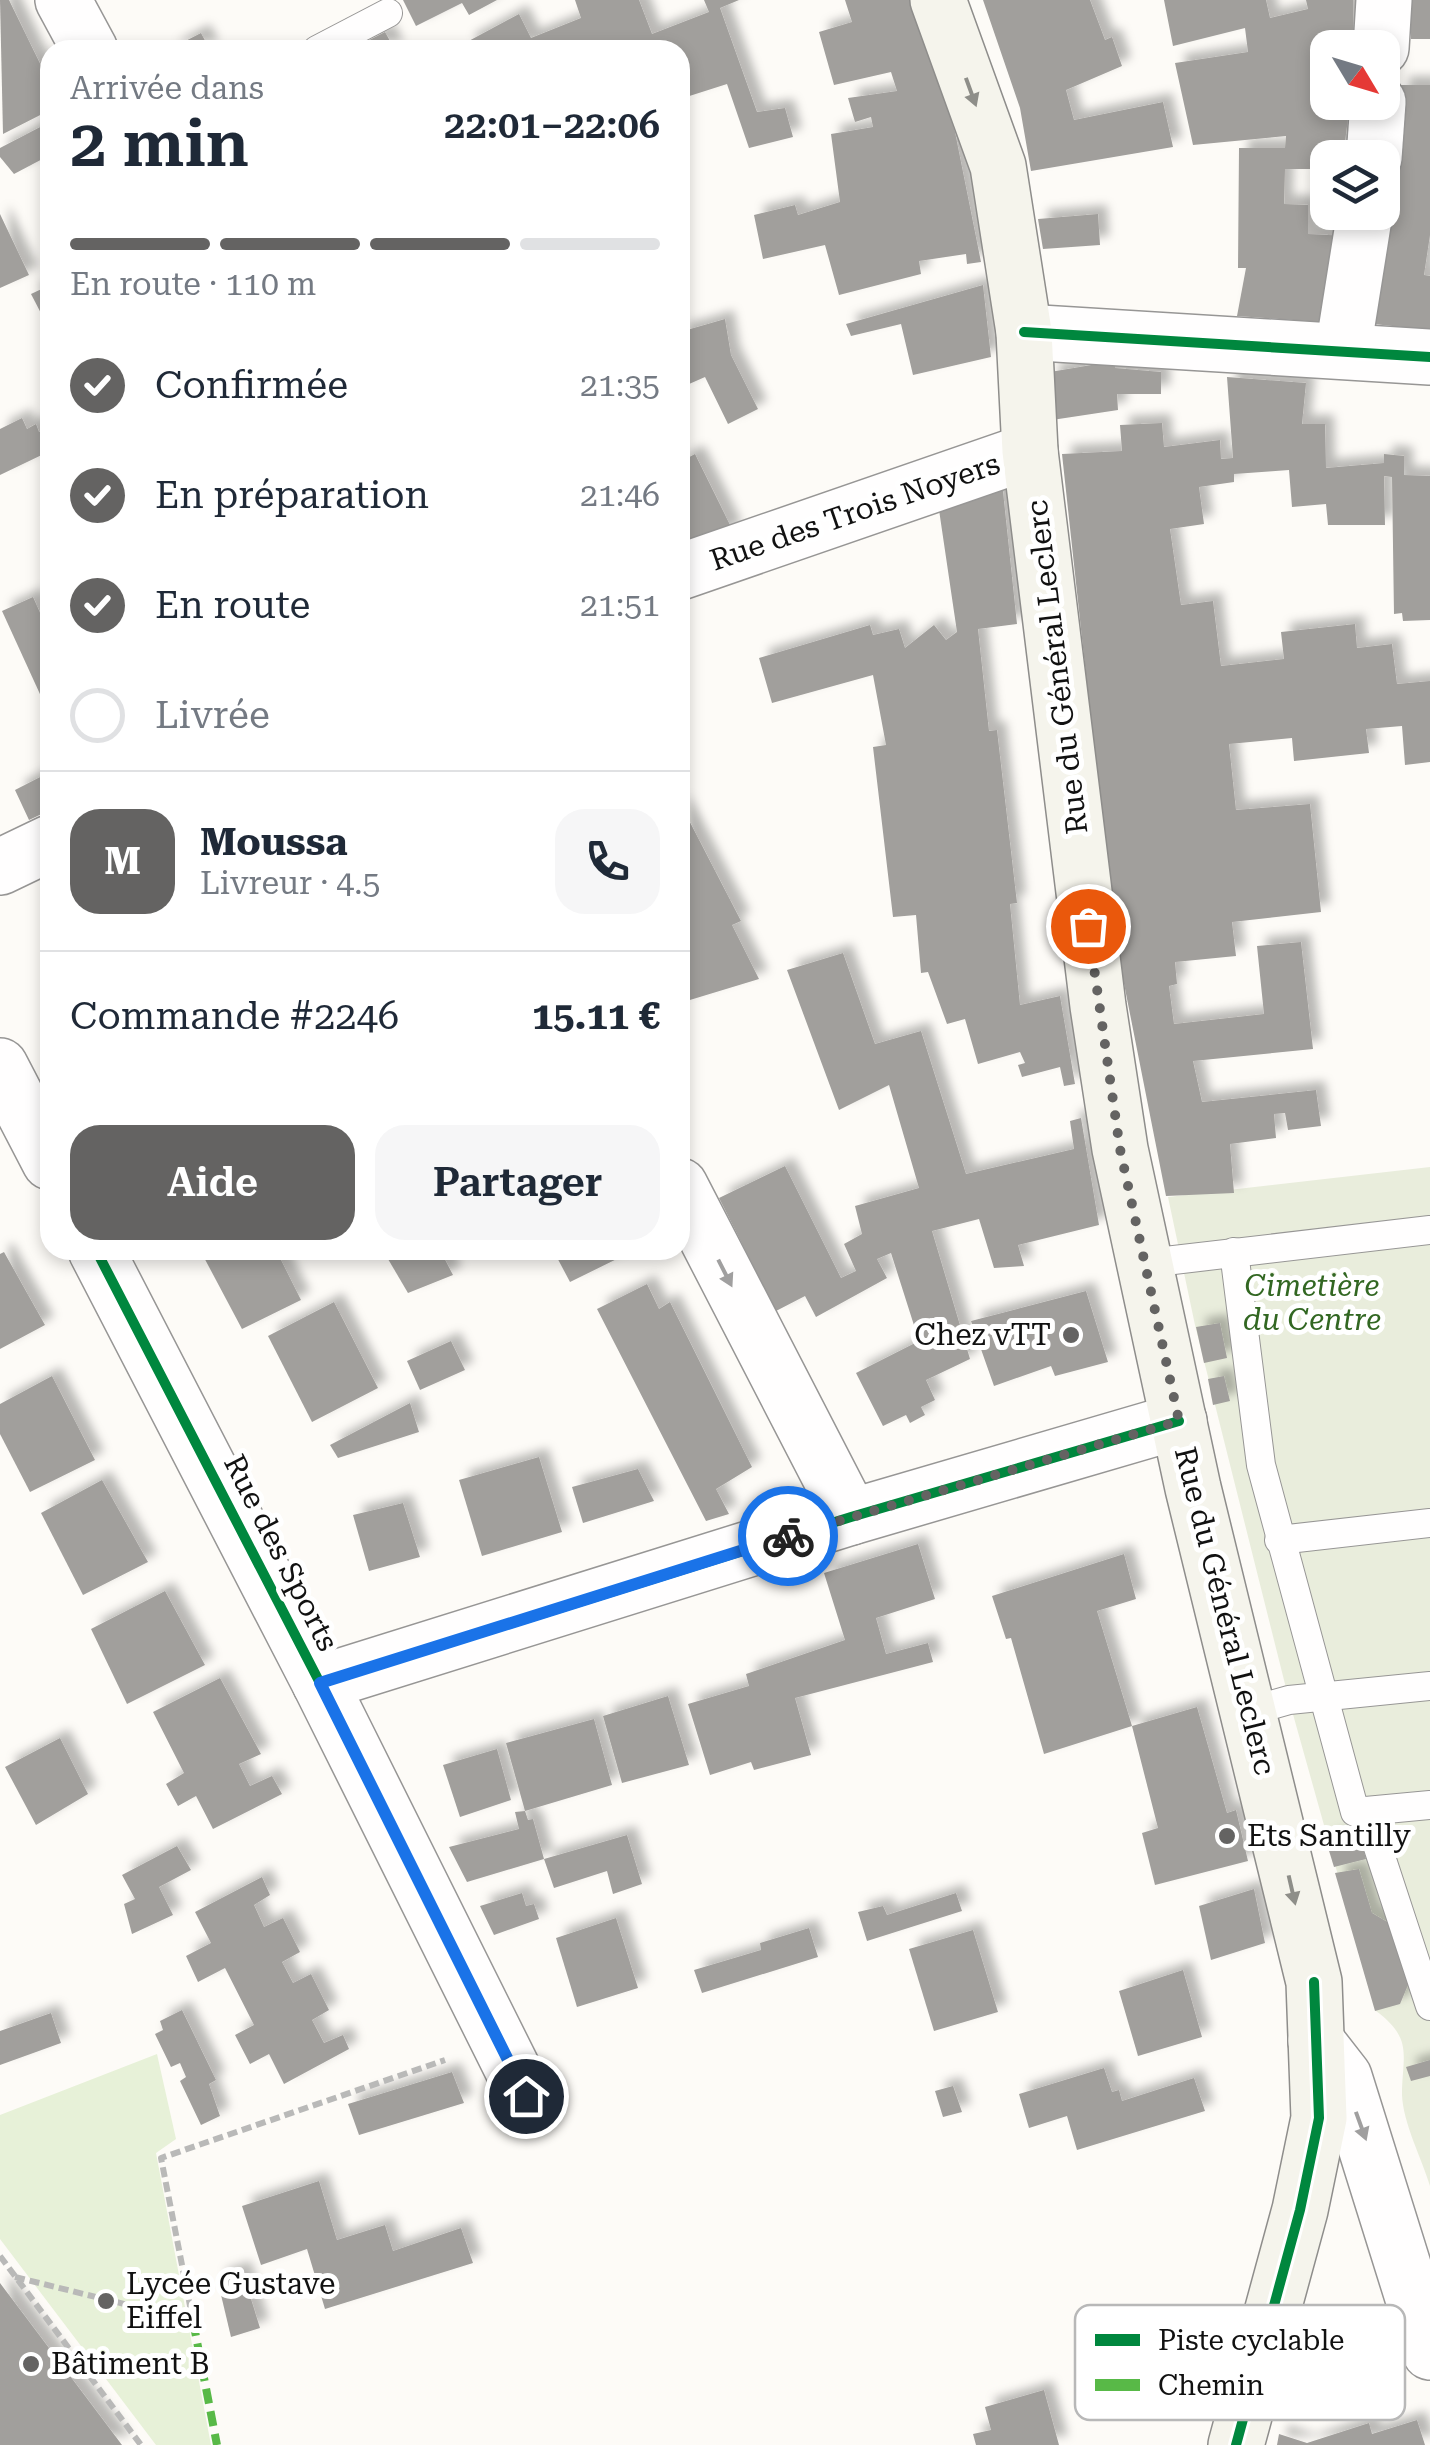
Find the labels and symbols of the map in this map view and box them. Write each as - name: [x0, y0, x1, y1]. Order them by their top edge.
- north arrow: [1310, 30, 1400, 120]
- one-way arrow: [964, 77, 979, 107]
- street label: Rue des Trois Noyers: [705, 445, 1004, 578]
- street label: Rue du Général Leclerc: [1019, 498, 1094, 836]
- pin: [1046, 884, 1131, 969]
- one-way arrow: [716, 1258, 733, 1287]
- park label: Cimetière du Centre: [1243, 1268, 1381, 1337]
- place label: Chez vTT: [914, 1317, 1051, 1352]
- marker: Chez vTT: [1060, 1324, 1082, 1346]
- street label: Rue du Général Leclerc: [1168, 1443, 1283, 1778]
- street label: Rue des Sports: [217, 1449, 346, 1657]
- courier: [738, 1486, 838, 1586]
- place label: Ets Santilly: [1247, 1818, 1411, 1853]
- marker: Ets Santilly: [1216, 1825, 1238, 1847]
- one-way arrow: [1285, 1875, 1300, 1906]
- pin: [484, 2054, 569, 2139]
- one-way arrow: [1354, 2112, 1369, 2142]
- place label: Lycée Gustave Eiffel: [126, 2266, 336, 2335]
- marker: Lycée Gustave Eiffel: [95, 2290, 117, 2312]
- legend: [1075, 2305, 1405, 2420]
- text: Piste cyclable: [1158, 2324, 1344, 2357]
- place label: Bâtiment B: [51, 2346, 210, 2381]
- marker: Bâtiment B: [20, 2353, 42, 2375]
- text: Chemin: [1158, 2369, 1264, 2402]

